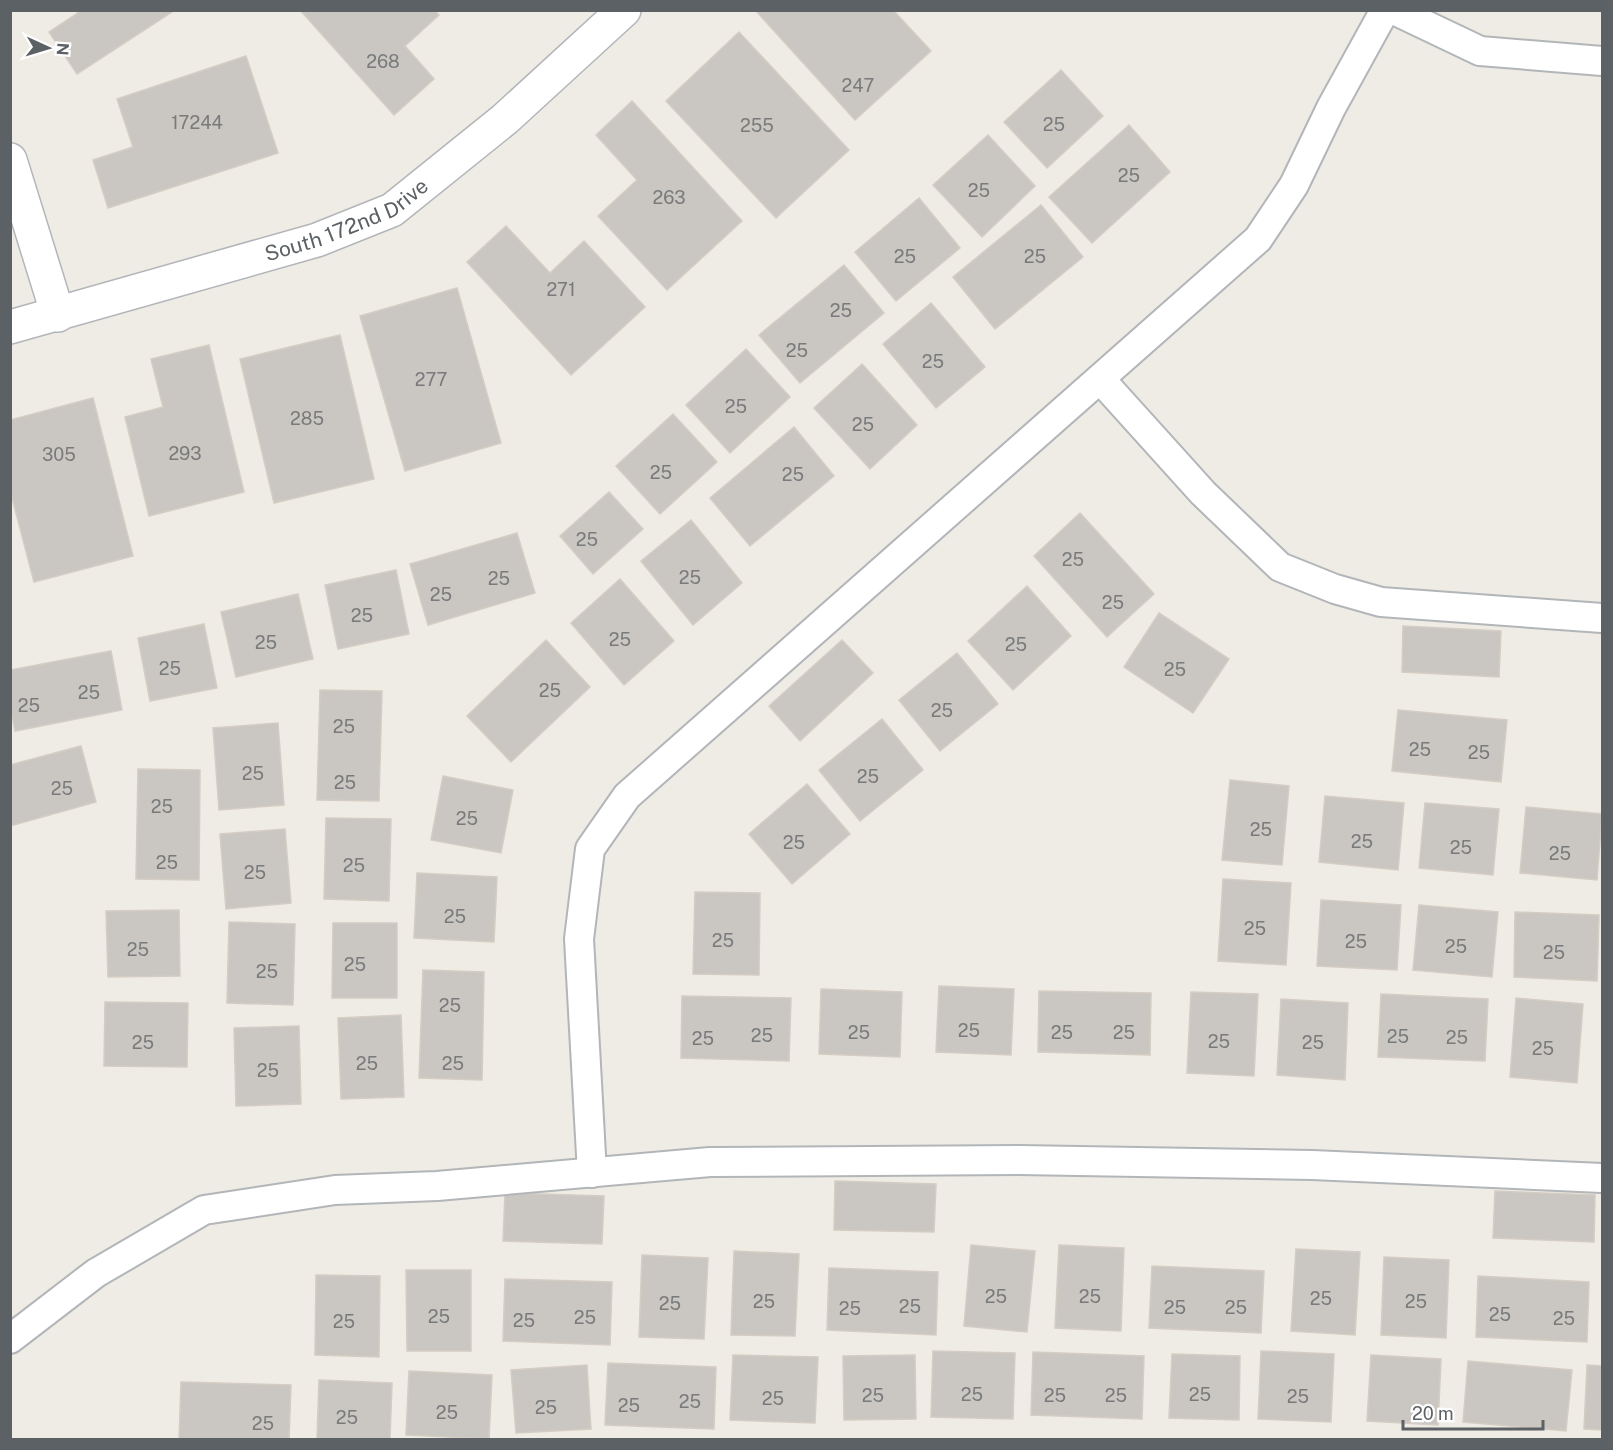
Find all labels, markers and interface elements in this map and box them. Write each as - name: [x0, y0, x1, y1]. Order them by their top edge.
- north arrow: [18, 18, 78, 78]
- text: N: [53, 42, 72, 56]
- house number: 268: [366, 51, 400, 72]
- house number: 247: [842, 75, 874, 96]
- house number: 17244: [171, 112, 223, 133]
- house number: 25: [1043, 114, 1065, 135]
- house number: 255: [740, 115, 774, 136]
- house number: 25: [1118, 165, 1140, 186]
- street label: South 172nd Drive: [262, 173, 433, 266]
- house number: 25: [968, 180, 990, 201]
- house number: 263: [652, 187, 686, 208]
- house number: 25: [894, 246, 916, 267]
- house number: 25: [1024, 246, 1046, 267]
- house number: 271: [546, 279, 576, 300]
- house number: 25: [830, 300, 852, 321]
- house number: 25: [786, 340, 808, 361]
- house number: 25: [922, 351, 944, 372]
- house number: 277: [415, 369, 447, 390]
- house number: 25: [725, 396, 747, 417]
- house number: 285: [290, 408, 324, 429]
- house number: 25: [852, 414, 874, 435]
- house number: 293: [168, 443, 202, 464]
- house number: 305: [42, 444, 76, 465]
- house number: 25: [650, 462, 672, 483]
- house number: 25: [782, 464, 804, 485]
- house number: 25: [576, 529, 598, 550]
- house number: 25: [1062, 549, 1084, 570]
- house number: 25: [679, 567, 701, 588]
- house number: 25: [488, 568, 510, 589]
- house number: 25: [430, 584, 452, 605]
- house number: 25: [1102, 592, 1124, 613]
- house number: 25: [351, 605, 373, 626]
- house number: 25: [609, 629, 631, 650]
- house number: 25: [255, 632, 277, 653]
- house number: 25: [1005, 634, 1027, 655]
- house number: 25: [159, 658, 181, 679]
- house number: 25: [1164, 659, 1186, 680]
- house number: 25: [539, 680, 561, 701]
- house number: 25: [78, 682, 100, 703]
- house number: 25: [18, 695, 40, 716]
- house number: 25: [931, 700, 953, 721]
- house number: 25: [333, 716, 355, 737]
- house number: 25: [1409, 739, 1431, 760]
- house number: 25: [1468, 742, 1490, 763]
- house number: 25: [242, 763, 264, 784]
- house number: 25: [857, 766, 879, 787]
- house number: 25: [334, 772, 356, 793]
- house number: 25: [51, 778, 73, 799]
- house number: 25: [151, 796, 173, 817]
- house number: 25: [456, 808, 478, 829]
- house number: 25: [1250, 819, 1272, 840]
- house number: 25: [1351, 831, 1373, 852]
- house number: 25: [783, 832, 805, 853]
- house number: 25: [1450, 837, 1472, 858]
- house number: 25: [1549, 843, 1571, 864]
- house number: 25: [156, 852, 178, 873]
- house number: 25: [343, 855, 365, 876]
- house number: 25: [244, 862, 266, 883]
- house number: 25: [444, 906, 466, 927]
- house number: 25: [1244, 918, 1266, 939]
- house number: 25: [712, 930, 734, 951]
- house number: 25: [1345, 931, 1367, 952]
- house number: 25: [1445, 936, 1467, 957]
- house number: 25: [127, 939, 149, 960]
- house number: 25: [1543, 942, 1565, 963]
- house number: 25: [344, 954, 366, 975]
- house number: 25: [256, 961, 278, 982]
- house number: 25: [439, 995, 461, 1016]
- house number: 25: [958, 1020, 980, 1041]
- house number: 25: [848, 1022, 870, 1043]
- house number: 25: [1051, 1022, 1073, 1043]
- house number: 25: [1113, 1022, 1135, 1043]
- house number: 25: [751, 1025, 773, 1046]
- house number: 25: [1387, 1026, 1409, 1047]
- house number: 25: [1446, 1027, 1468, 1048]
- house number: 25: [692, 1028, 714, 1049]
- house number: 25: [1208, 1031, 1230, 1052]
- house number: 25: [132, 1032, 154, 1053]
- house number: 25: [1302, 1032, 1324, 1053]
- house number: 25: [1532, 1038, 1554, 1059]
- house number: 25: [356, 1053, 378, 1074]
- house number: 25: [442, 1053, 464, 1074]
- house number: 25: [257, 1060, 279, 1081]
- house number: 25: [985, 1286, 1007, 1307]
- house number: 25: [1079, 1286, 1101, 1307]
- house number: 25: [1310, 1288, 1332, 1309]
- house number: 25: [753, 1291, 775, 1312]
- house number: 25: [1405, 1291, 1427, 1312]
- house number: 25: [659, 1293, 681, 1314]
- house number: 25: [899, 1296, 921, 1317]
- house number: 25: [1164, 1297, 1186, 1318]
- house number: 25: [1225, 1297, 1247, 1318]
- house number: 25: [839, 1298, 861, 1319]
- house number: 25: [1489, 1304, 1511, 1325]
- house number: 25: [428, 1306, 450, 1327]
- house number: 25: [574, 1307, 596, 1328]
- house number: 25: [1553, 1308, 1575, 1329]
- house number: 25: [513, 1310, 535, 1331]
- house number: 25: [333, 1311, 355, 1332]
- house number: 25: [961, 1384, 983, 1405]
- house number: 25: [1189, 1384, 1211, 1405]
- house number: 25: [862, 1385, 884, 1406]
- house number: 25: [1044, 1385, 1066, 1406]
- house number: 25: [1105, 1385, 1127, 1406]
- house number: 25: [1287, 1386, 1309, 1407]
- house number: 25: [762, 1388, 784, 1409]
- house number: 25: [679, 1391, 701, 1412]
- scale bar: [1403, 1393, 1542, 1431]
- house number: 25: [618, 1395, 640, 1416]
- house number: 25: [535, 1397, 557, 1418]
- house number: 25: [436, 1402, 458, 1423]
- text: 20 m: [1412, 1403, 1454, 1424]
- house number: 25: [336, 1407, 358, 1428]
- house number: 25: [252, 1413, 274, 1434]

